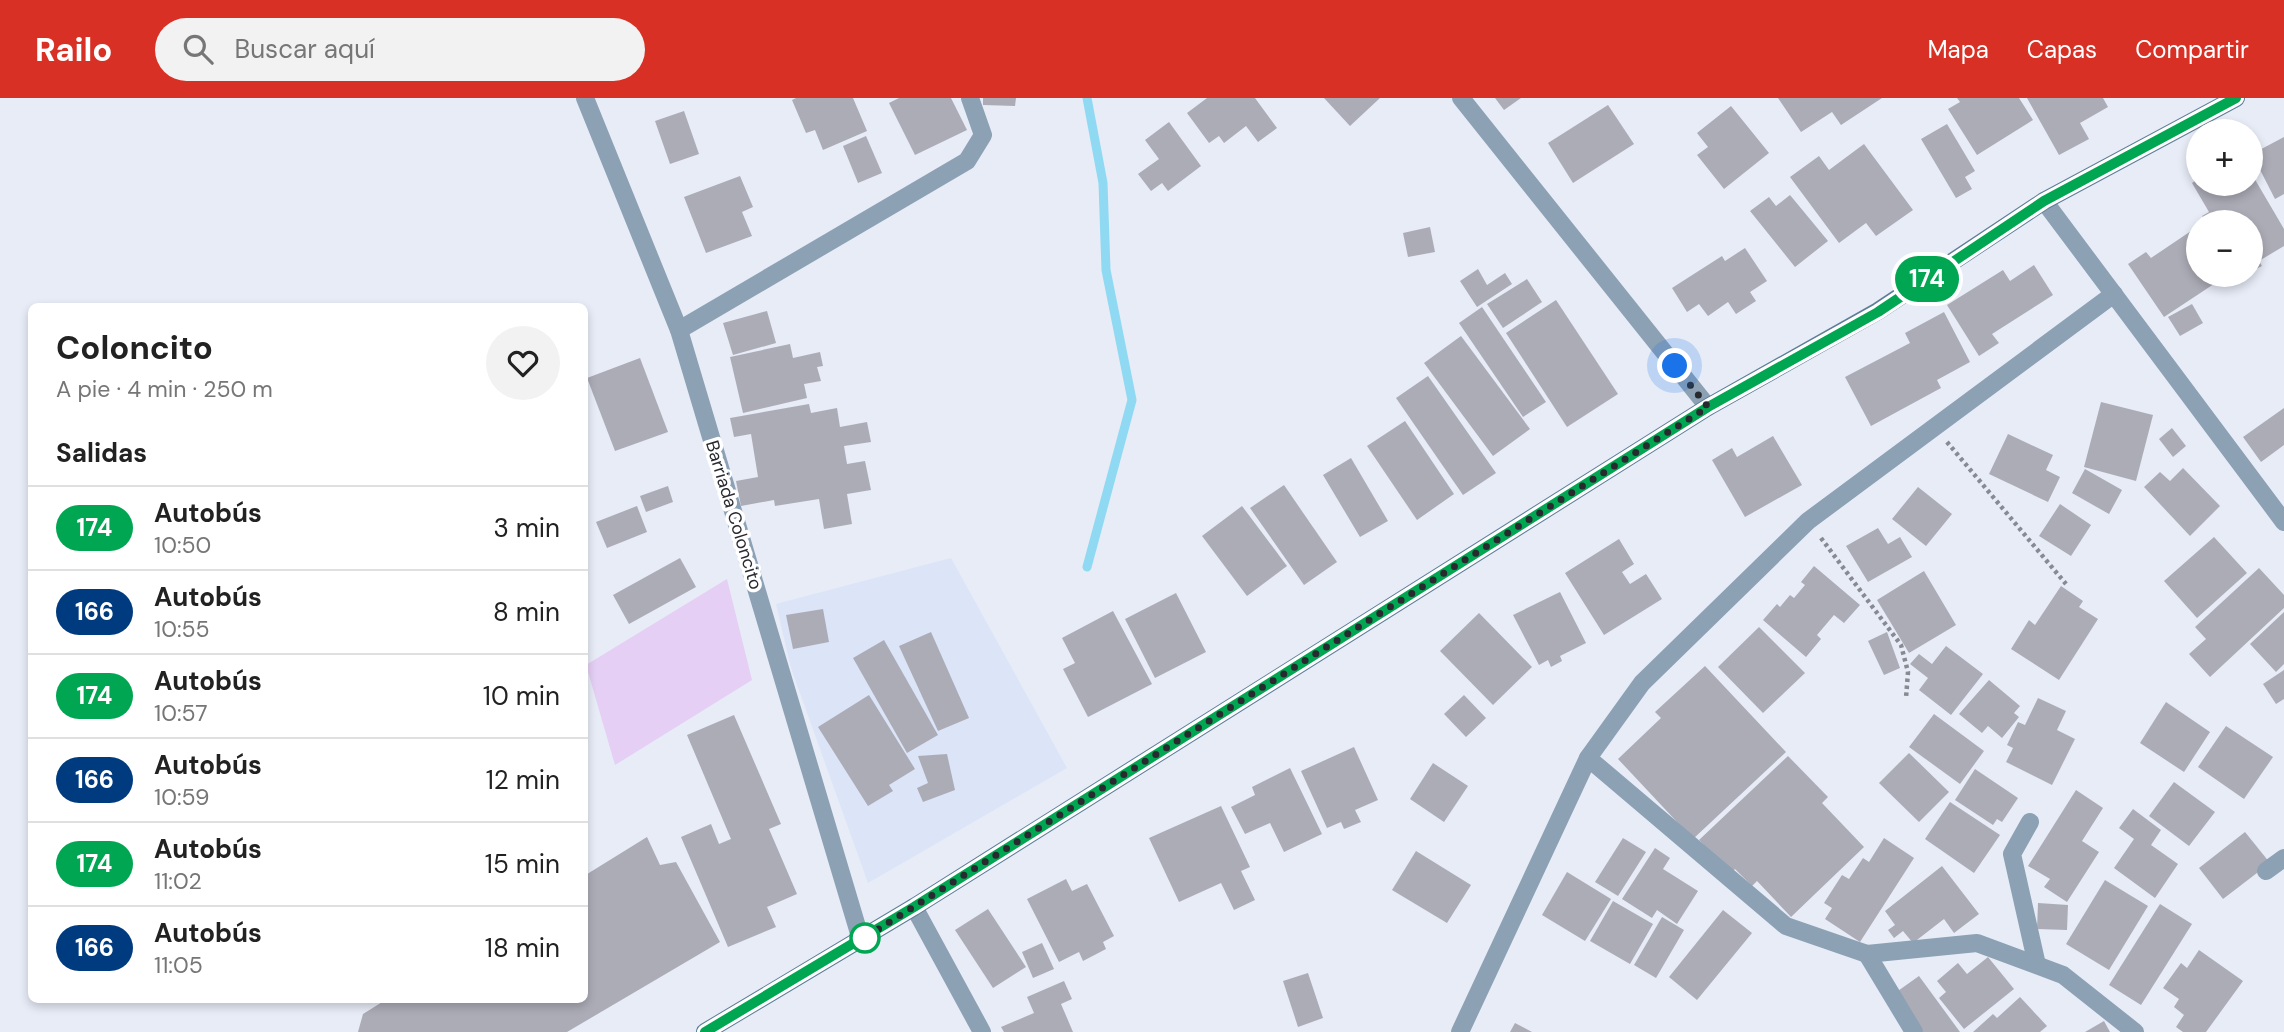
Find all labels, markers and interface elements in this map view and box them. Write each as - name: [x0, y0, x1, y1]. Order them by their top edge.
- search box: [155, 18, 645, 81]
- text: Railo: [35, 28, 113, 71]
- icon: search: [179, 30, 217, 68]
- text: Buscar aquí: [235, 32, 375, 66]
- text: Mapa: [1927, 34, 1989, 65]
- text: Capas: [2027, 34, 2097, 65]
- text: Compartir: [2135, 34, 2249, 65]
- map controls: [2186, 119, 2263, 287]
- button: +: [2186, 119, 2263, 196]
- button: −: [2186, 210, 2263, 287]
- line badge: 174: [1887, 256, 1967, 302]
- text: 174: [1909, 263, 1945, 294]
- text: Coloncito: [56, 326, 213, 369]
- button: heart: [486, 326, 560, 400]
- your location: [1657, 348, 1692, 383]
- text: A pie · 4 min · 250 m: [56, 374, 273, 404]
- text: Salidas: [56, 436, 147, 470]
- street label: Barriada Coloncito: [700, 438, 768, 592]
- text: Autobús: [154, 496, 262, 530]
- text: 3 min: [493, 511, 560, 545]
- text: 174: [77, 512, 112, 543]
- text: 10:50: [154, 530, 211, 560]
- text: Autobús: [154, 580, 262, 614]
- text: 8 min: [493, 595, 560, 629]
- text: 166: [75, 596, 114, 627]
- text: 10:55: [154, 614, 210, 644]
- text: Autobús: [154, 664, 262, 698]
- text: 10 min: [483, 679, 560, 713]
- text: 174: [77, 680, 112, 711]
- text: 10:57: [154, 698, 207, 728]
- text: Autobús: [154, 748, 262, 782]
- text: 12 min: [486, 763, 560, 797]
- text: 166: [75, 764, 114, 795]
- text: 10:59: [154, 782, 209, 812]
- text: Autobús: [154, 832, 262, 866]
- text: 15 min: [485, 847, 560, 881]
- text: 174: [77, 848, 112, 879]
- text: 11:02: [154, 866, 202, 896]
- text: Autobús: [154, 916, 262, 950]
- unlabelled marker: [850, 923, 880, 953]
- text: 18 min: [485, 931, 560, 965]
- text: 166: [75, 932, 114, 963]
- text: 11:05: [154, 950, 203, 980]

